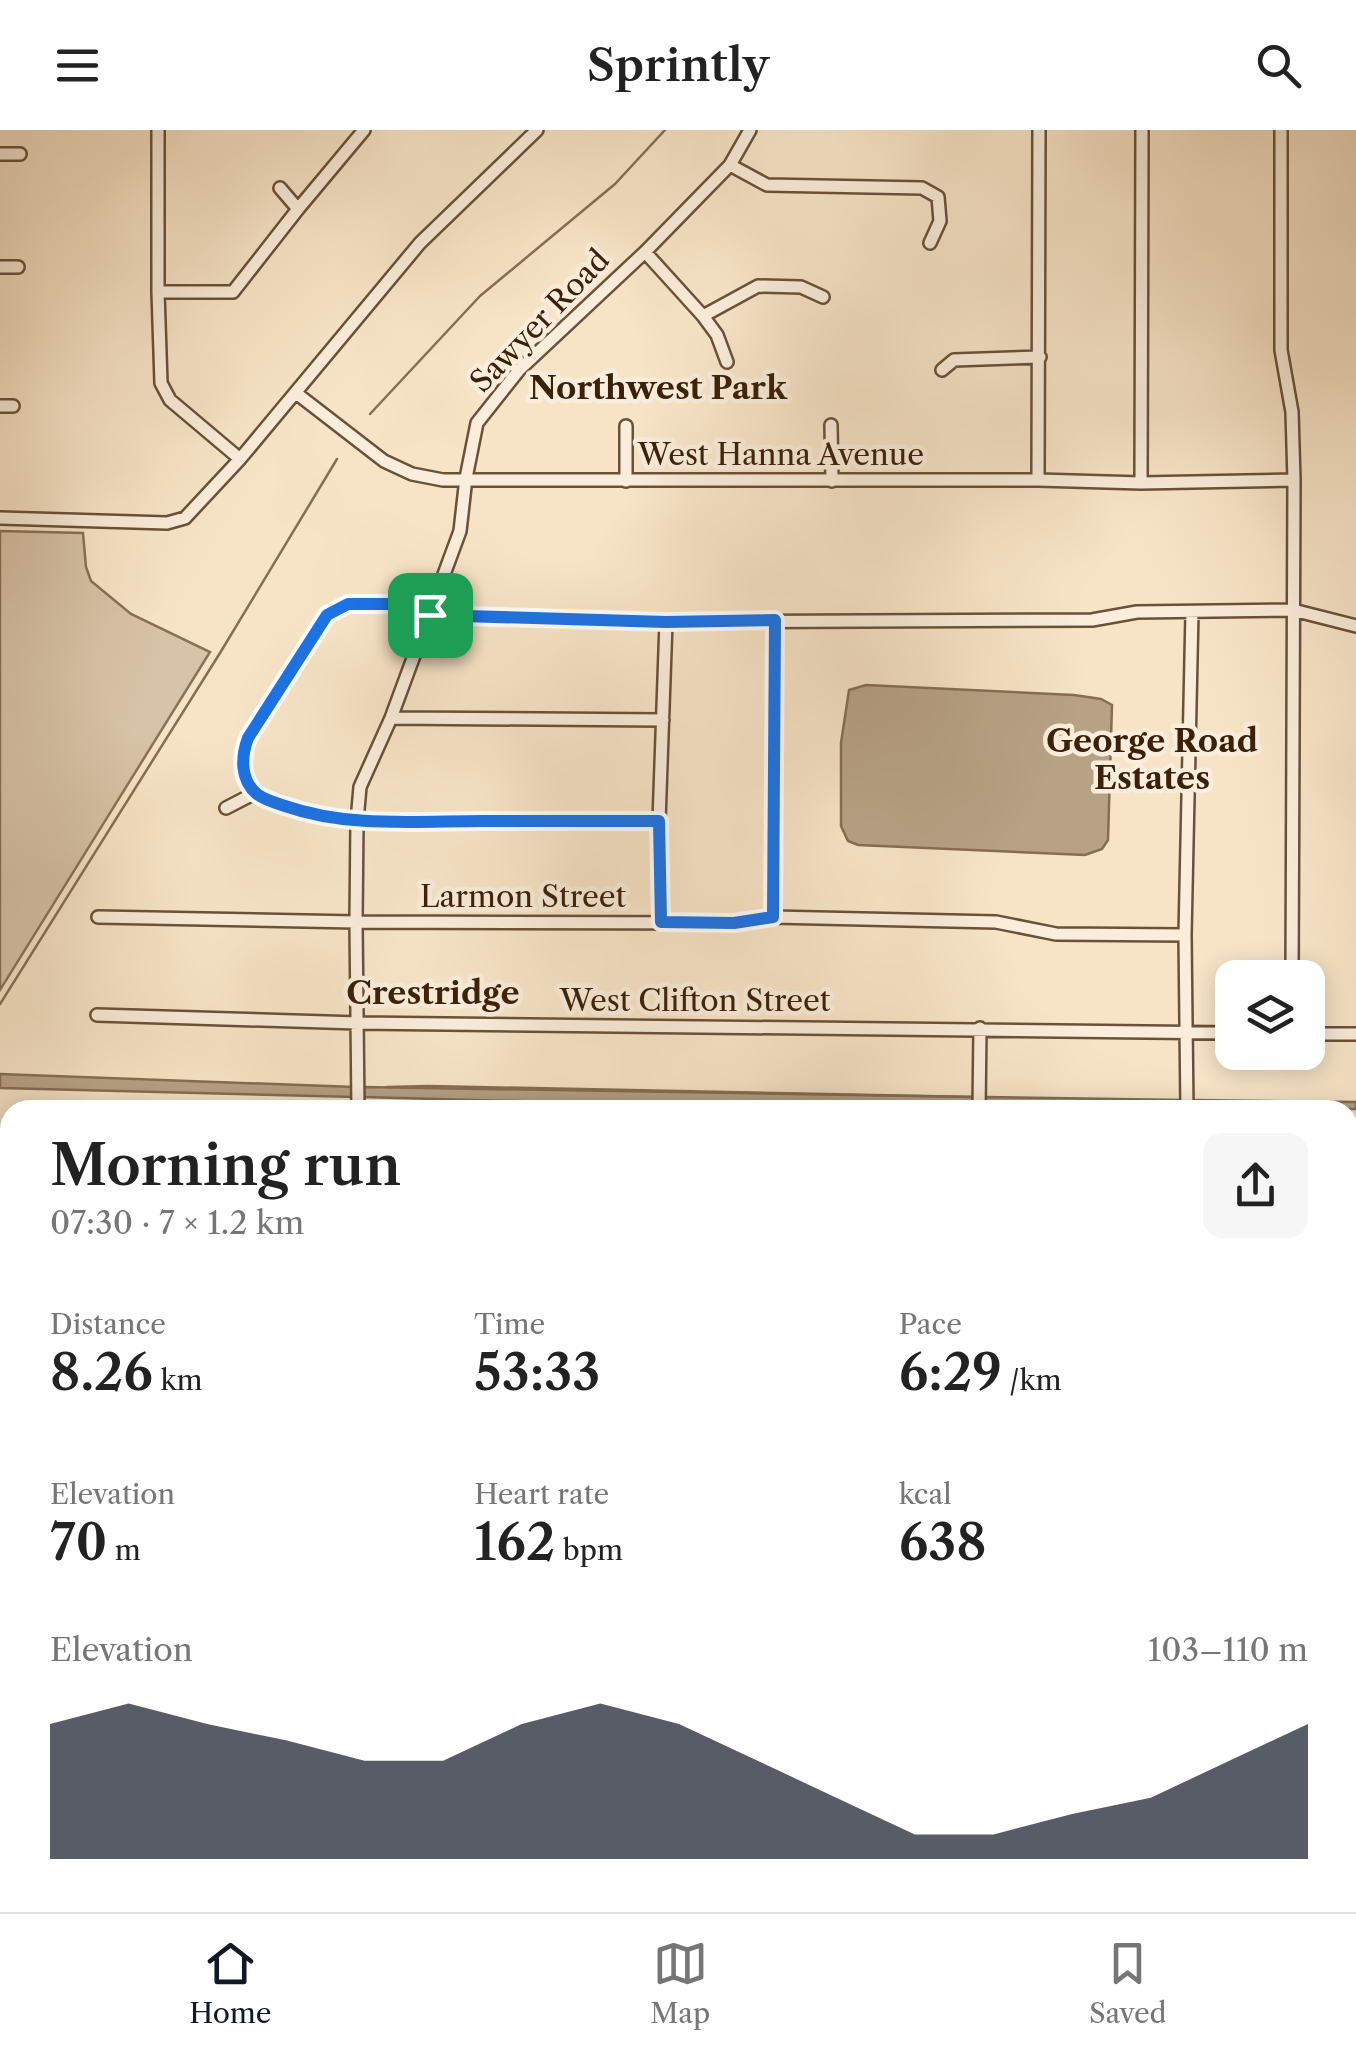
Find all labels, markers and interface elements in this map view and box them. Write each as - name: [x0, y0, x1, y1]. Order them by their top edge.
- text: Sprintly: [587, 37, 769, 93]
- icon: menu: [50, 38, 105, 93]
- icon: search: [1251, 38, 1306, 93]
- street label: Sawyer Road: [462, 241, 617, 400]
- district label: Northwest Park: [529, 368, 788, 407]
- street label: West Hanna Avenue: [637, 436, 924, 473]
- pin: [388, 573, 473, 658]
- icon: arrive: [403, 588, 458, 643]
- district label: George Road Estates: [1046, 721, 1258, 797]
- street label: Larmon Street: [420, 878, 626, 915]
- map controls: [1215, 960, 1325, 1070]
- button: layers: [1215, 960, 1325, 1070]
- district label: Crestridge: [346, 973, 520, 1012]
- street label: West Clifton Street: [559, 982, 831, 1019]
- text: Morning run: [50, 1132, 401, 1199]
- button: share: [1203, 1133, 1308, 1238]
- text: 07:30 · 7 × 1.2 km: [50, 1203, 304, 1242]
- text: Distance: [50, 1307, 166, 1341]
- text: Time: [474, 1307, 545, 1341]
- text: Pace: [899, 1307, 962, 1341]
- text: 8.26: [50, 1341, 153, 1403]
- text: 53:33: [474, 1341, 600, 1403]
- text: 6:29: [899, 1341, 1002, 1403]
- text: km: [153, 1363, 203, 1397]
- text: /km: [1002, 1363, 1062, 1397]
- text: Elevation: [50, 1477, 175, 1511]
- text: Heart rate: [474, 1477, 609, 1511]
- text: kcal: [899, 1477, 952, 1511]
- text: 70: [50, 1511, 107, 1573]
- text: 162: [474, 1511, 555, 1573]
- text: 638: [899, 1511, 987, 1573]
- text: m: [107, 1533, 141, 1567]
- text: bpm: [555, 1533, 623, 1567]
- text: Elevation: [50, 1630, 193, 1669]
- text: 103–110 m: [1148, 1630, 1308, 1669]
- tab: Home: [189, 1936, 272, 2030]
- tab: Map: [650, 1936, 710, 2030]
- tab: Saved: [1089, 1936, 1167, 2030]

